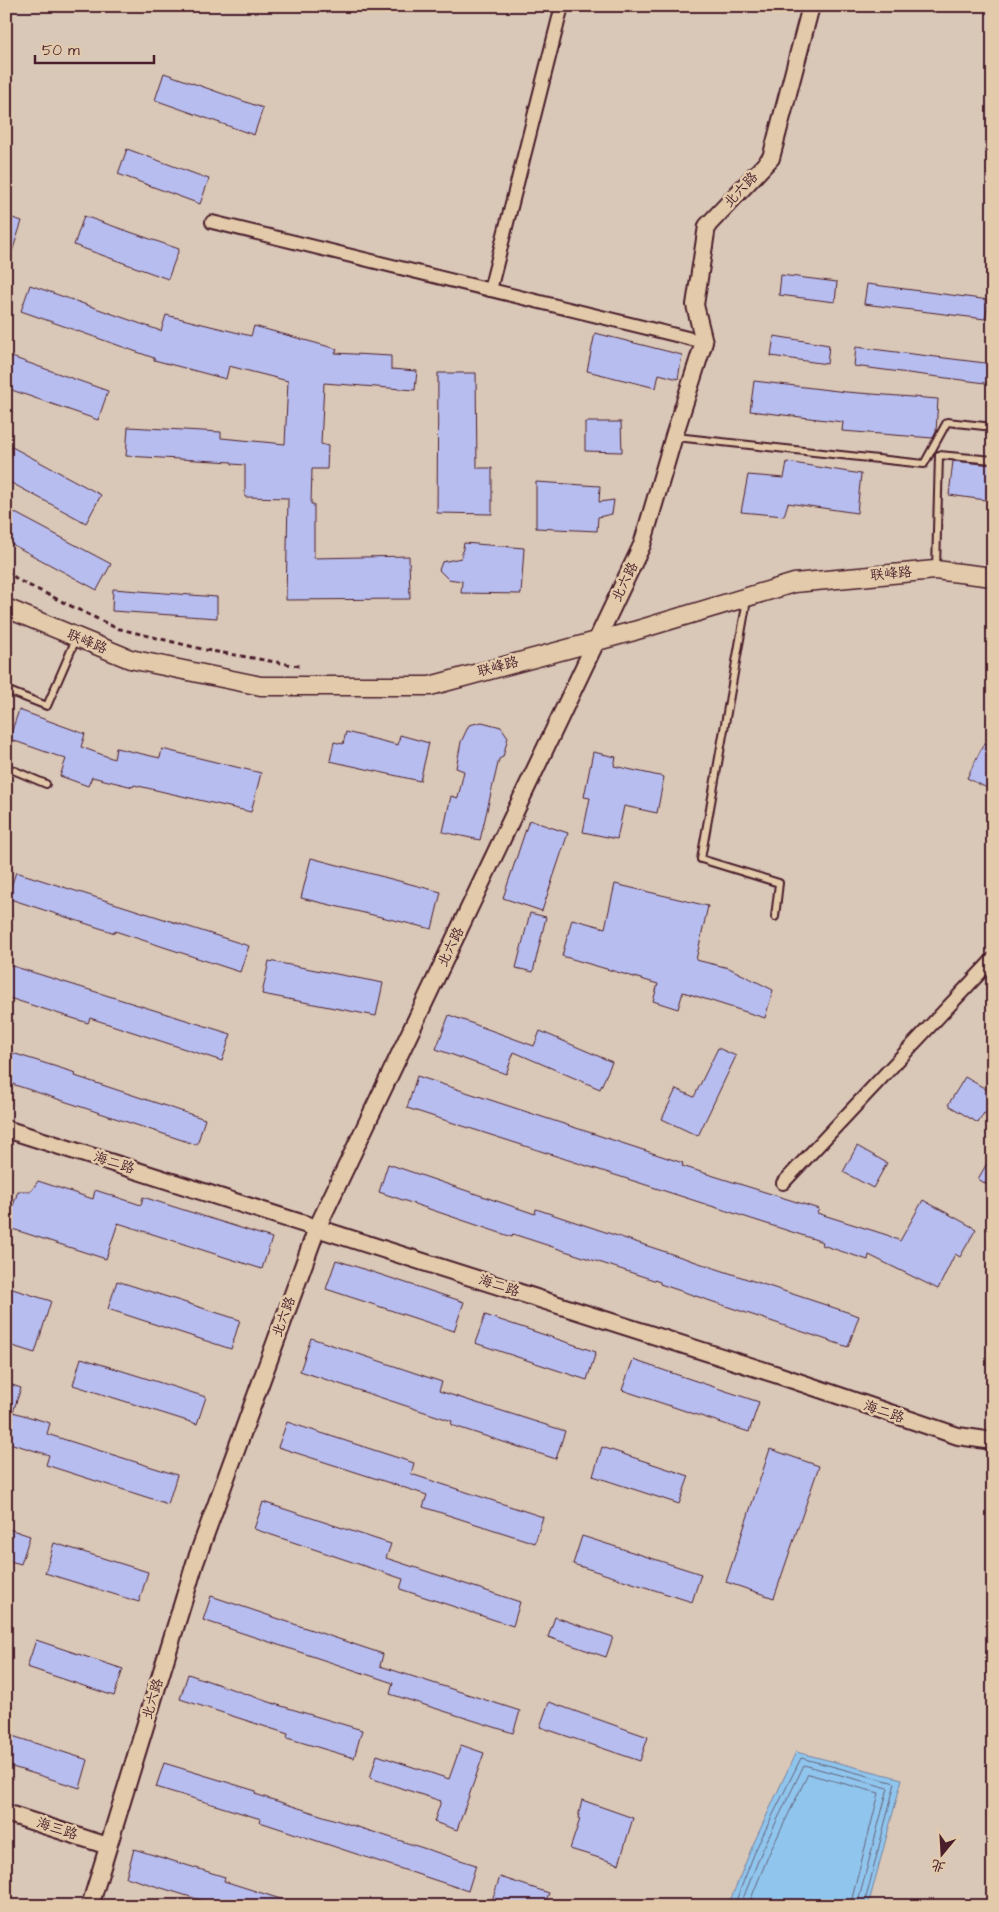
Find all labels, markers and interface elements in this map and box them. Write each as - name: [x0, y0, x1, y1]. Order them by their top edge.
- scale bar: [35, 32, 154, 64]
- text: 50 m: [42, 40, 80, 61]
- street label: 北六路: [719, 168, 763, 212]
- street label: 北六路: [607, 559, 643, 605]
- street label: 联峰路: [869, 562, 913, 586]
- street label: 联峰路: [64, 625, 110, 659]
- street label: 联峰路: [475, 652, 521, 682]
- street label: 北六路: [433, 924, 469, 970]
- street label: 海二路: [91, 1147, 137, 1179]
- street label: 海二路: [476, 1270, 522, 1302]
- street label: 北六路: [267, 1294, 301, 1340]
- street label: 海二路: [861, 1396, 907, 1428]
- street label: 北六路: [137, 1676, 169, 1722]
- street label: 海三路: [34, 1813, 80, 1845]
- north arrow: [916, 1830, 966, 1880]
- text: 北: [929, 1854, 948, 1877]

